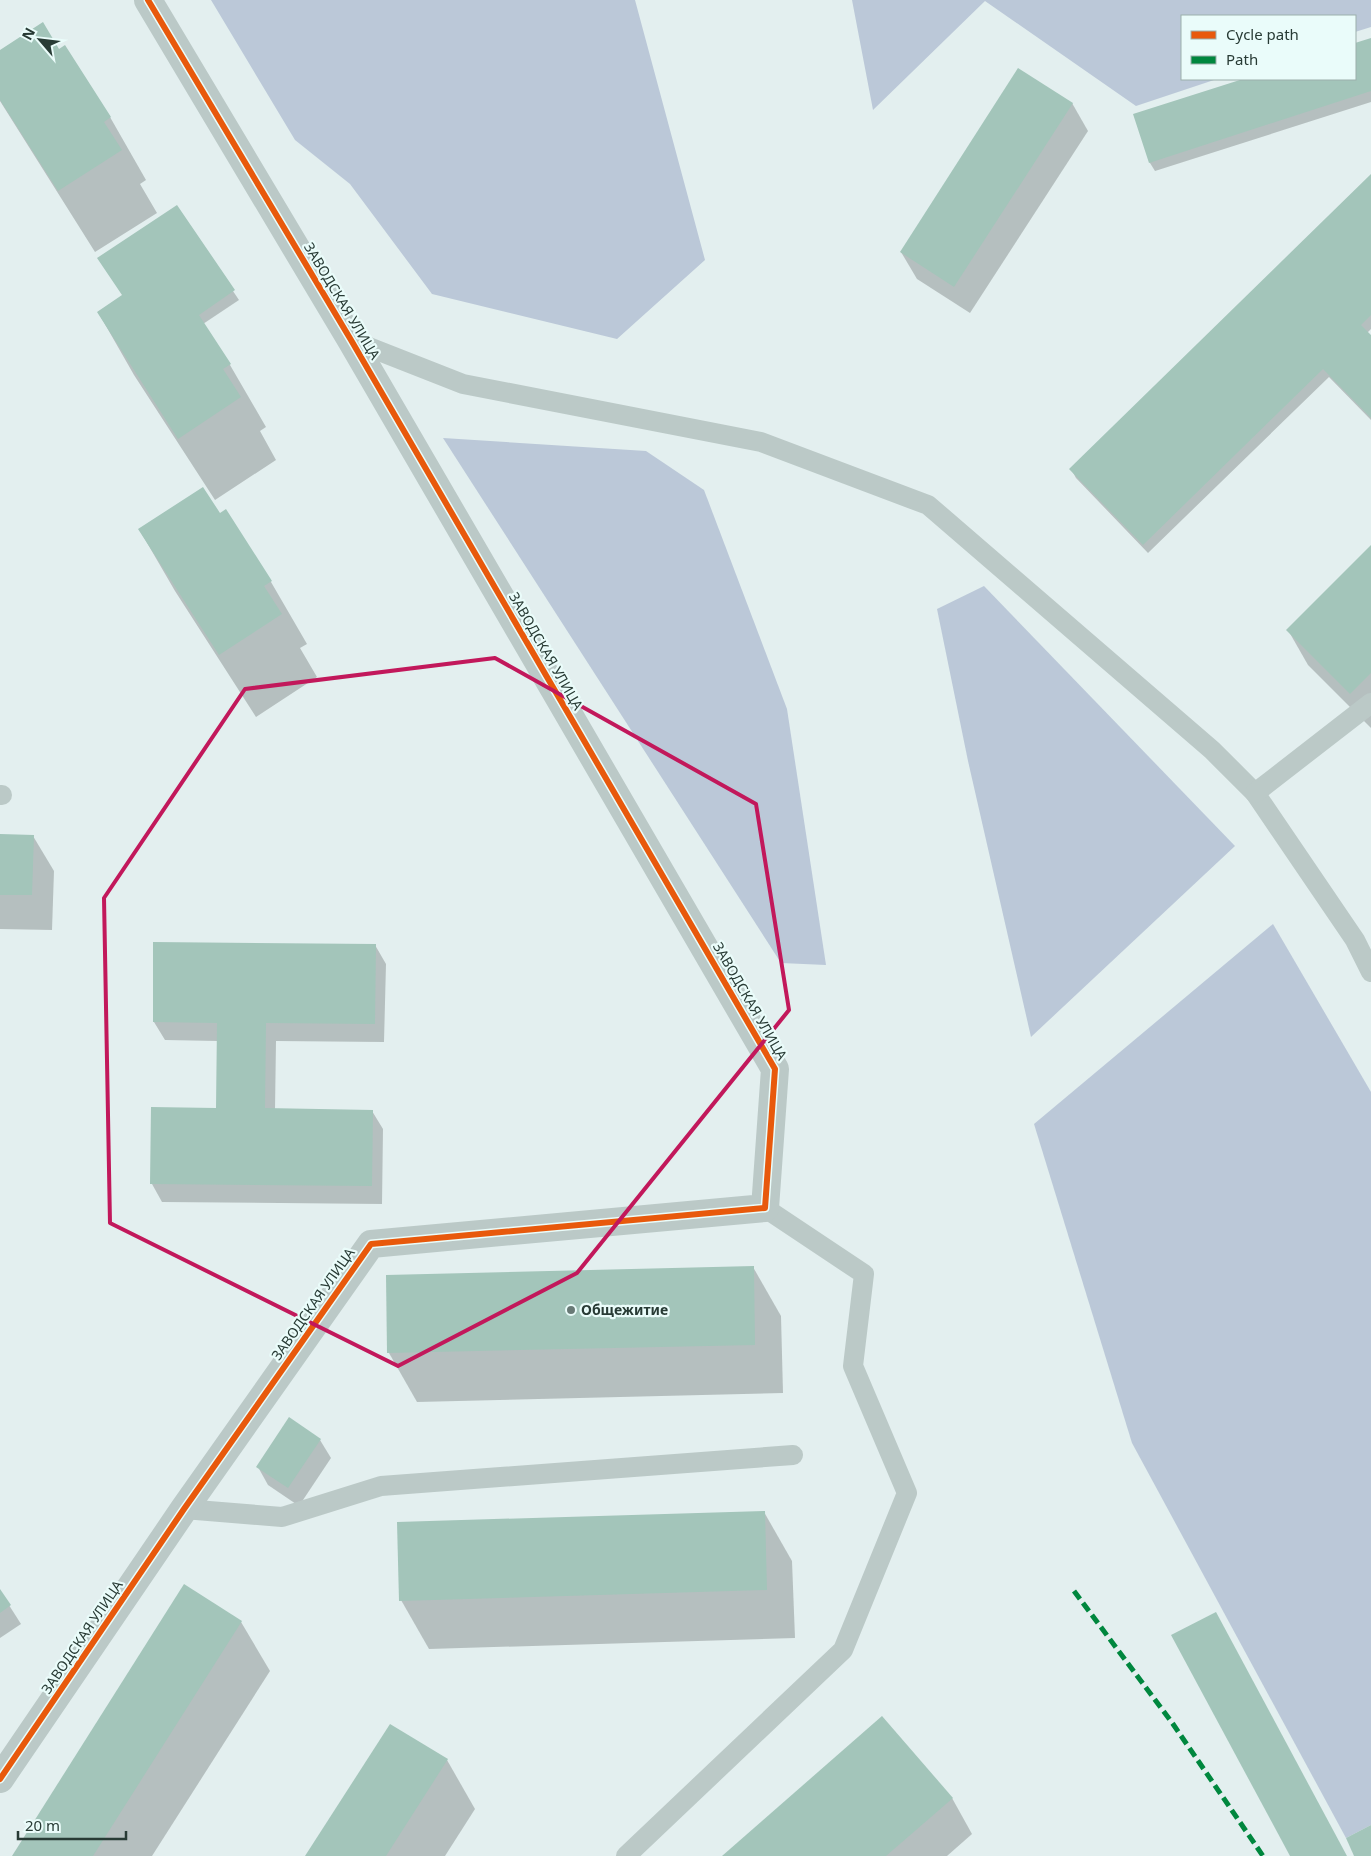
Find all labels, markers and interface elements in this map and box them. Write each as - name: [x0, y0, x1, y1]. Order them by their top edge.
- north arrow: [15, 15, 65, 65]
- legend: [1181, 15, 1356, 80]
- text: N: [17, 24, 39, 43]
- text: Cycle path: [1226, 24, 1299, 44]
- text: Path: [1226, 49, 1258, 69]
- street label: ЗАВОДСКАЯ УЛИЦА: [300, 239, 385, 363]
- street label: ЗАВОДСКАЯ УЛИЦА: [505, 588, 588, 713]
- street label: ЗАВОДСКАЯ УЛИЦА: [709, 938, 792, 1063]
- street label: ЗАВОДСКАЯ УЛИЦА: [267, 1244, 359, 1364]
- place label: Общежитие: [581, 1300, 668, 1319]
- marker: Общежитие: [565, 1304, 577, 1316]
- street label: ЗАВОДСКАЯ УЛИЦА: [37, 1576, 127, 1697]
- scale bar: [18, 1808, 125, 1840]
- text: 20 m: [25, 1815, 60, 1835]

